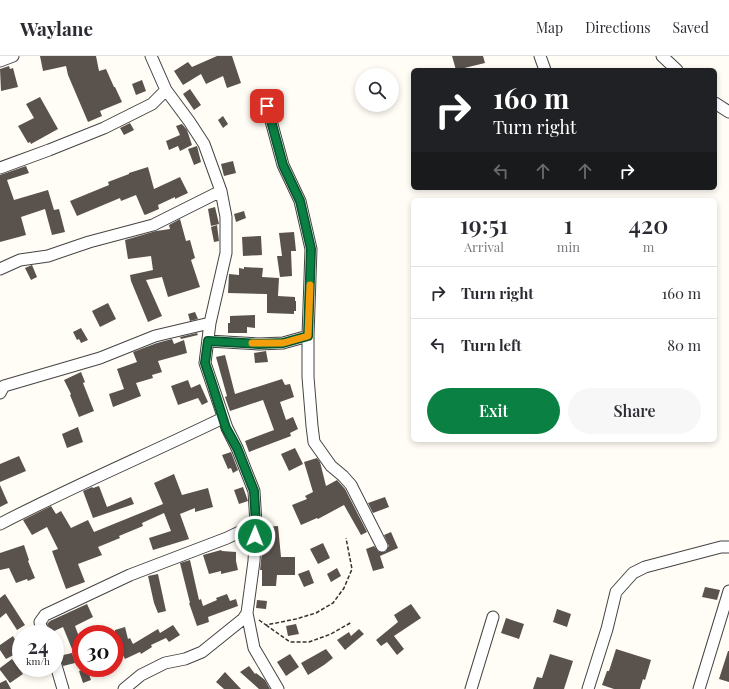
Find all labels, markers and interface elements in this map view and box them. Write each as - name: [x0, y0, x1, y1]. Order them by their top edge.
- text: Waylane: [20, 15, 93, 41]
- text: Map: [536, 18, 563, 37]
- text: Directions: [585, 18, 651, 37]
- text: Saved: [673, 18, 709, 37]
- map controls: [355, 68, 399, 112]
- button: search: [355, 68, 399, 112]
- text: 160 m: [493, 79, 569, 116]
- icon: right: [427, 84, 479, 136]
- pin: [250, 89, 284, 123]
- icon: arrive: [256, 95, 278, 117]
- text: Turn right: [493, 115, 576, 139]
- icon: left: [490, 160, 512, 182]
- icon: ahead: [532, 160, 554, 182]
- icon: ahead: [574, 160, 596, 182]
- icon: right: [616, 160, 638, 182]
- text: 19:51: [460, 208, 508, 240]
- text: 1: [564, 208, 573, 240]
- text: 420: [629, 208, 668, 240]
- text: Arrival: [464, 238, 504, 255]
- text: min: [557, 238, 580, 255]
- text: m: [643, 238, 654, 255]
- icon: right: [427, 282, 449, 304]
- text: Turn right: [461, 283, 534, 303]
- text: 160 m: [662, 283, 701, 303]
- icon: left: [427, 334, 449, 356]
- text: Turn left: [461, 335, 522, 355]
- text: 80 m: [667, 335, 701, 355]
- button: Exit: [427, 388, 560, 434]
- button: Share: [568, 388, 701, 434]
- position arrow: [234, 515, 276, 557]
- speed limit sign: 30: [72, 625, 124, 677]
- text: 24: [27, 632, 49, 659]
- text: km/h: [26, 654, 50, 668]

